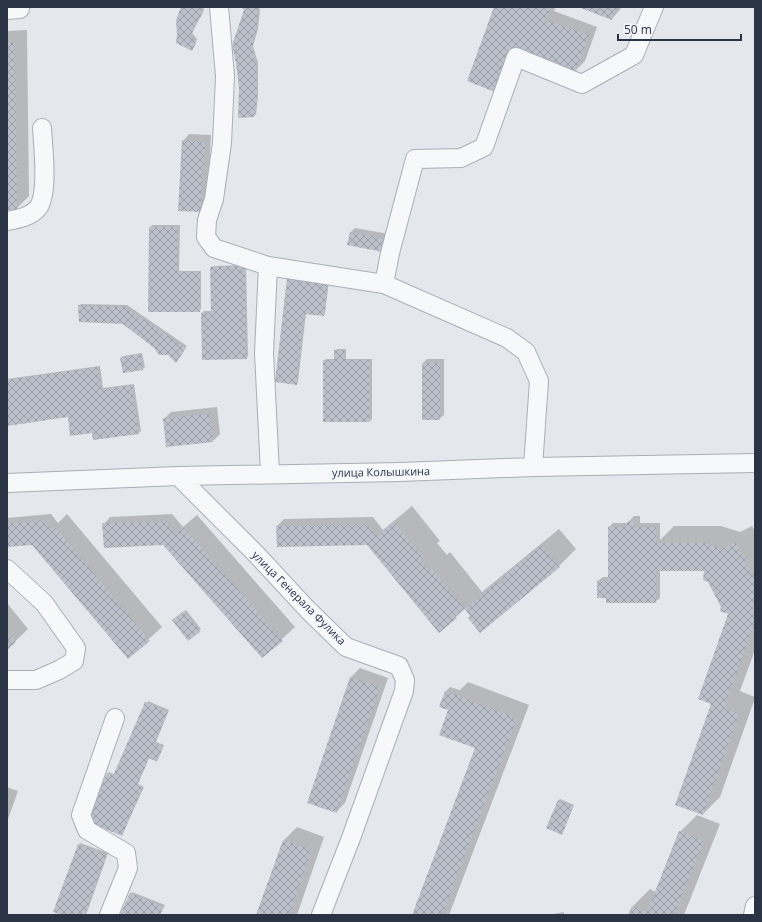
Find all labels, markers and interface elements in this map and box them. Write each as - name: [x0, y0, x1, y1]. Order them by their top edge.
- scale bar: [618, 16, 741, 42]
- text: 50 m: [624, 21, 652, 38]
- street label: улица Колышкина: [332, 463, 430, 480]
- street label: улица Генерала Фулика: [249, 547, 350, 648]

